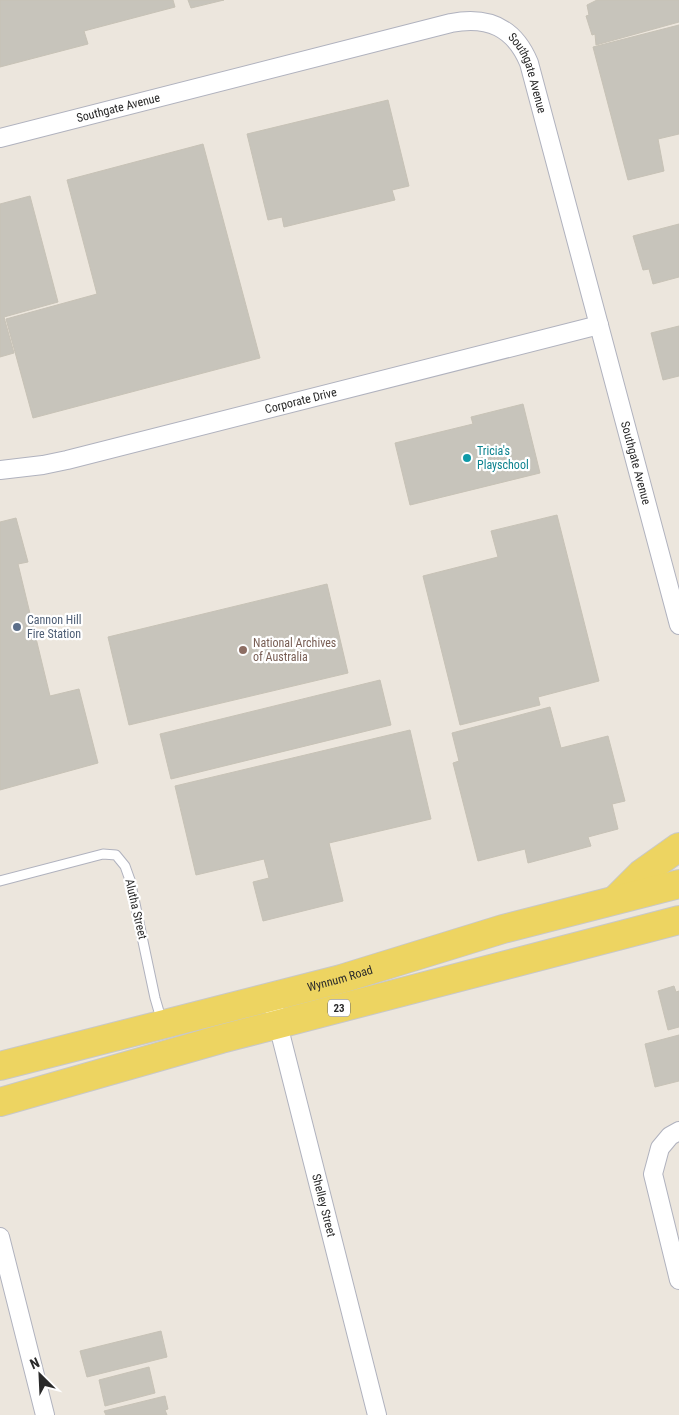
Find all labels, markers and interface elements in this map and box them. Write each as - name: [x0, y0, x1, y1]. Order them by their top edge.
- street label: Southgate Avenue: [505, 30, 549, 115]
- street label: Southgate Avenue: [75, 90, 162, 125]
- street label: Corporate Drive: [263, 385, 339, 417]
- street label: Southgate Avenue: [618, 420, 654, 506]
- place label: Tricia's Playschool: [477, 444, 529, 472]
- marker: Tricia's Playschool: [461, 452, 473, 464]
- place label: Cannon Hill Fire Station: [27, 613, 81, 641]
- marker: Cannon Hill Fire Station: [11, 621, 23, 633]
- place label: National Archives of Australia: [253, 636, 336, 664]
- marker: National Archives of Australia: [237, 644, 249, 656]
- street label: Alutha Street: [122, 877, 150, 941]
- street label: Wynnum Road: [306, 963, 374, 994]
- road number: 23: [328, 1000, 350, 1016]
- street label: Shelley Street: [309, 1172, 339, 1239]
- north arrow: [15, 1350, 65, 1400]
- text: N: [28, 1354, 42, 1372]

